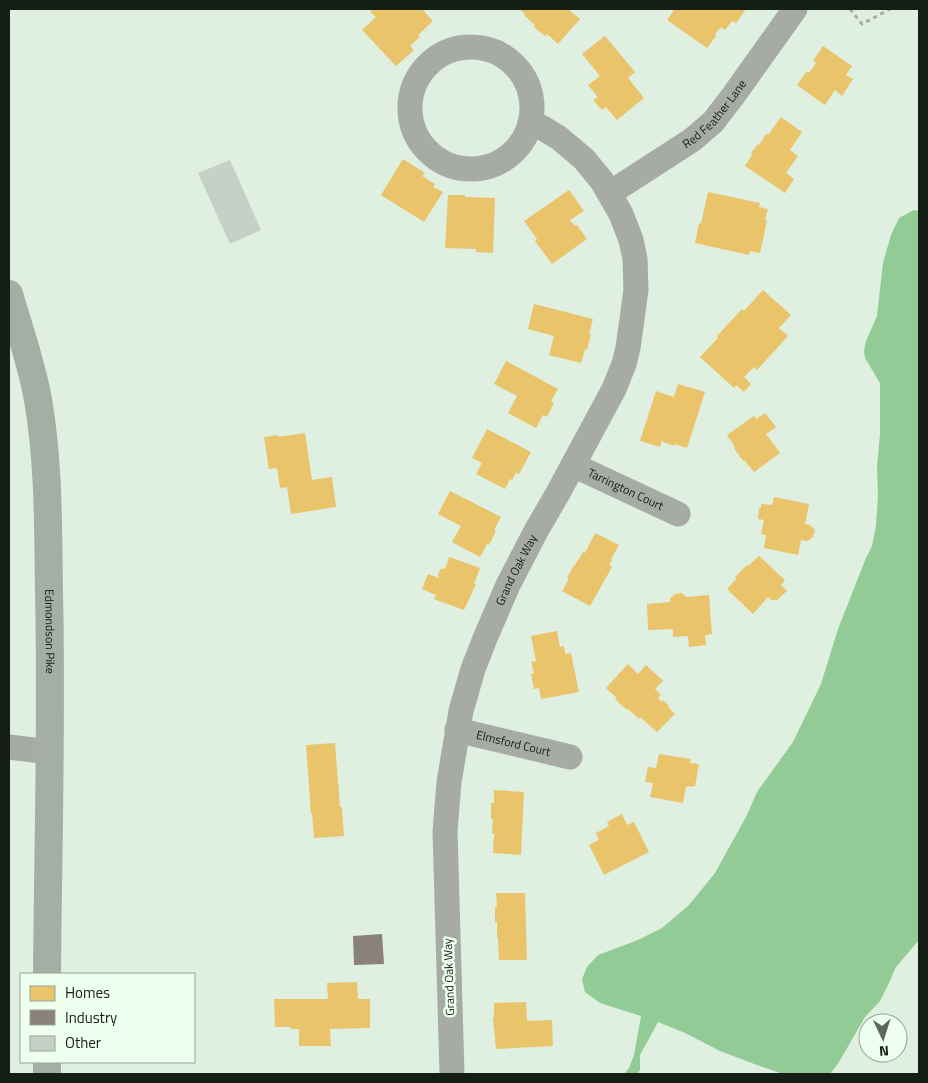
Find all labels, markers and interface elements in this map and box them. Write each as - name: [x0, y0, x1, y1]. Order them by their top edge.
- street label: Red Feather Lane: [678, 75, 751, 153]
- street label: Tarrington Court: [585, 463, 668, 515]
- street label: Grand Oak Way: [490, 531, 542, 609]
- street label: Edmondson Pike: [40, 589, 60, 674]
- street label: Elmsford Court: [474, 725, 553, 761]
- street label: Grand Oak Way: [438, 938, 459, 1016]
- legend: [20, 973, 195, 1063]
- text: Homes: [65, 981, 110, 1004]
- text: Industry: [65, 1006, 117, 1029]
- north arrow: [858, 1013, 908, 1063]
- text: Other: [65, 1031, 101, 1054]
- text: N: [878, 1041, 890, 1062]

